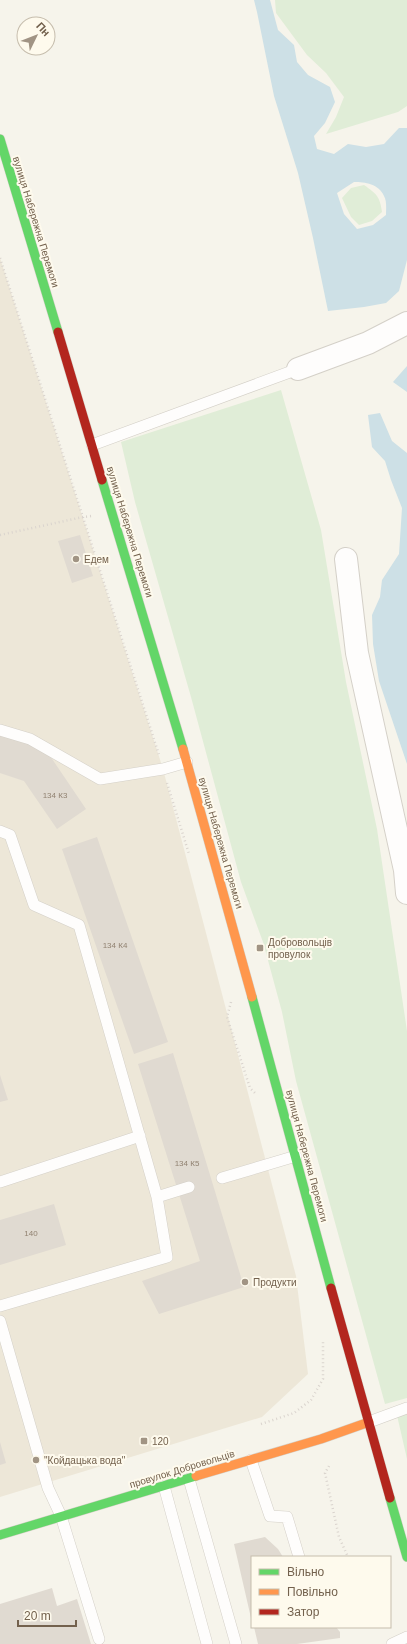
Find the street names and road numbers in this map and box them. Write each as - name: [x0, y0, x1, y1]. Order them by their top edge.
- street label: вулиця Набережна Перемоги: [11, 155, 61, 289]
- street label: вулиця Набережна Перемоги: [105, 465, 155, 599]
- street label: вулиця Набережна Перемоги: [197, 776, 245, 910]
- street label: вулиця Набережна Перемоги: [284, 1089, 330, 1223]
- street label: провулок Добровольців: [128, 1448, 236, 1490]

